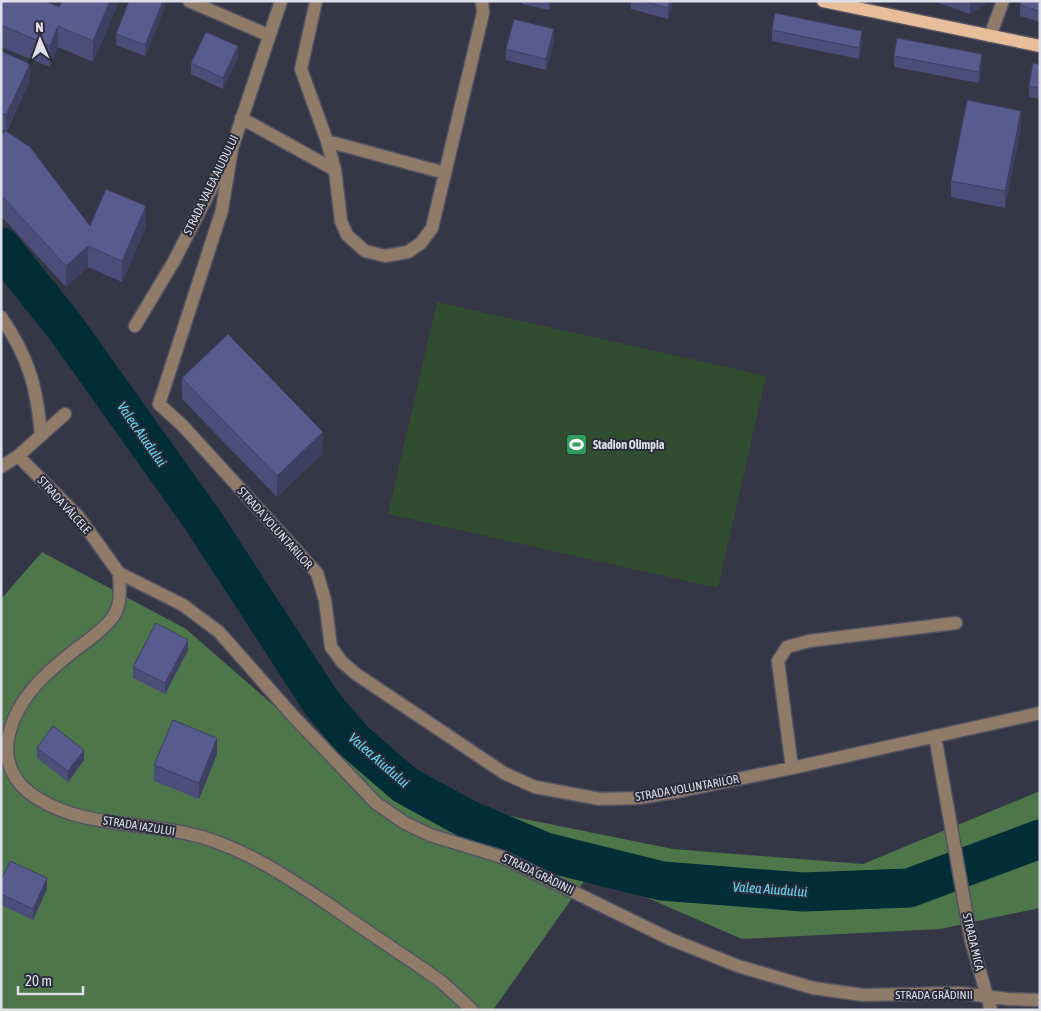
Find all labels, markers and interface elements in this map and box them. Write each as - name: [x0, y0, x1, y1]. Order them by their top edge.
- north arrow: [15, 15, 65, 65]
- text: N: [35, 19, 44, 35]
- street label: STRADA VALEA AIUDULUI: [181, 133, 241, 237]
- water label: Valea Aiudului: [114, 399, 170, 469]
- sports icon: Stadion Olimpia: [565, 433, 589, 457]
- place label: Stadion Olimpia: [593, 438, 665, 452]
- street label: STRADA VÂLCELE: [35, 473, 93, 537]
- street label: STRADA VOLUNTARILOR: [235, 484, 315, 572]
- water label: Valea Aiudului: [345, 729, 413, 791]
- street label: STRADA VOLUNTARILOR: [634, 772, 740, 804]
- street label: STRADA IAZULUI: [102, 813, 176, 839]
- street label: STRADA GRĂDINII: [500, 851, 576, 897]
- water label: Valea Aiudului: [732, 878, 808, 900]
- street label: STRADA MICA: [960, 912, 986, 972]
- scale bar: [18, 964, 82, 996]
- text: 20 m: [25, 972, 52, 989]
- street label: STRADA GRĂDINII: [895, 988, 973, 1002]

